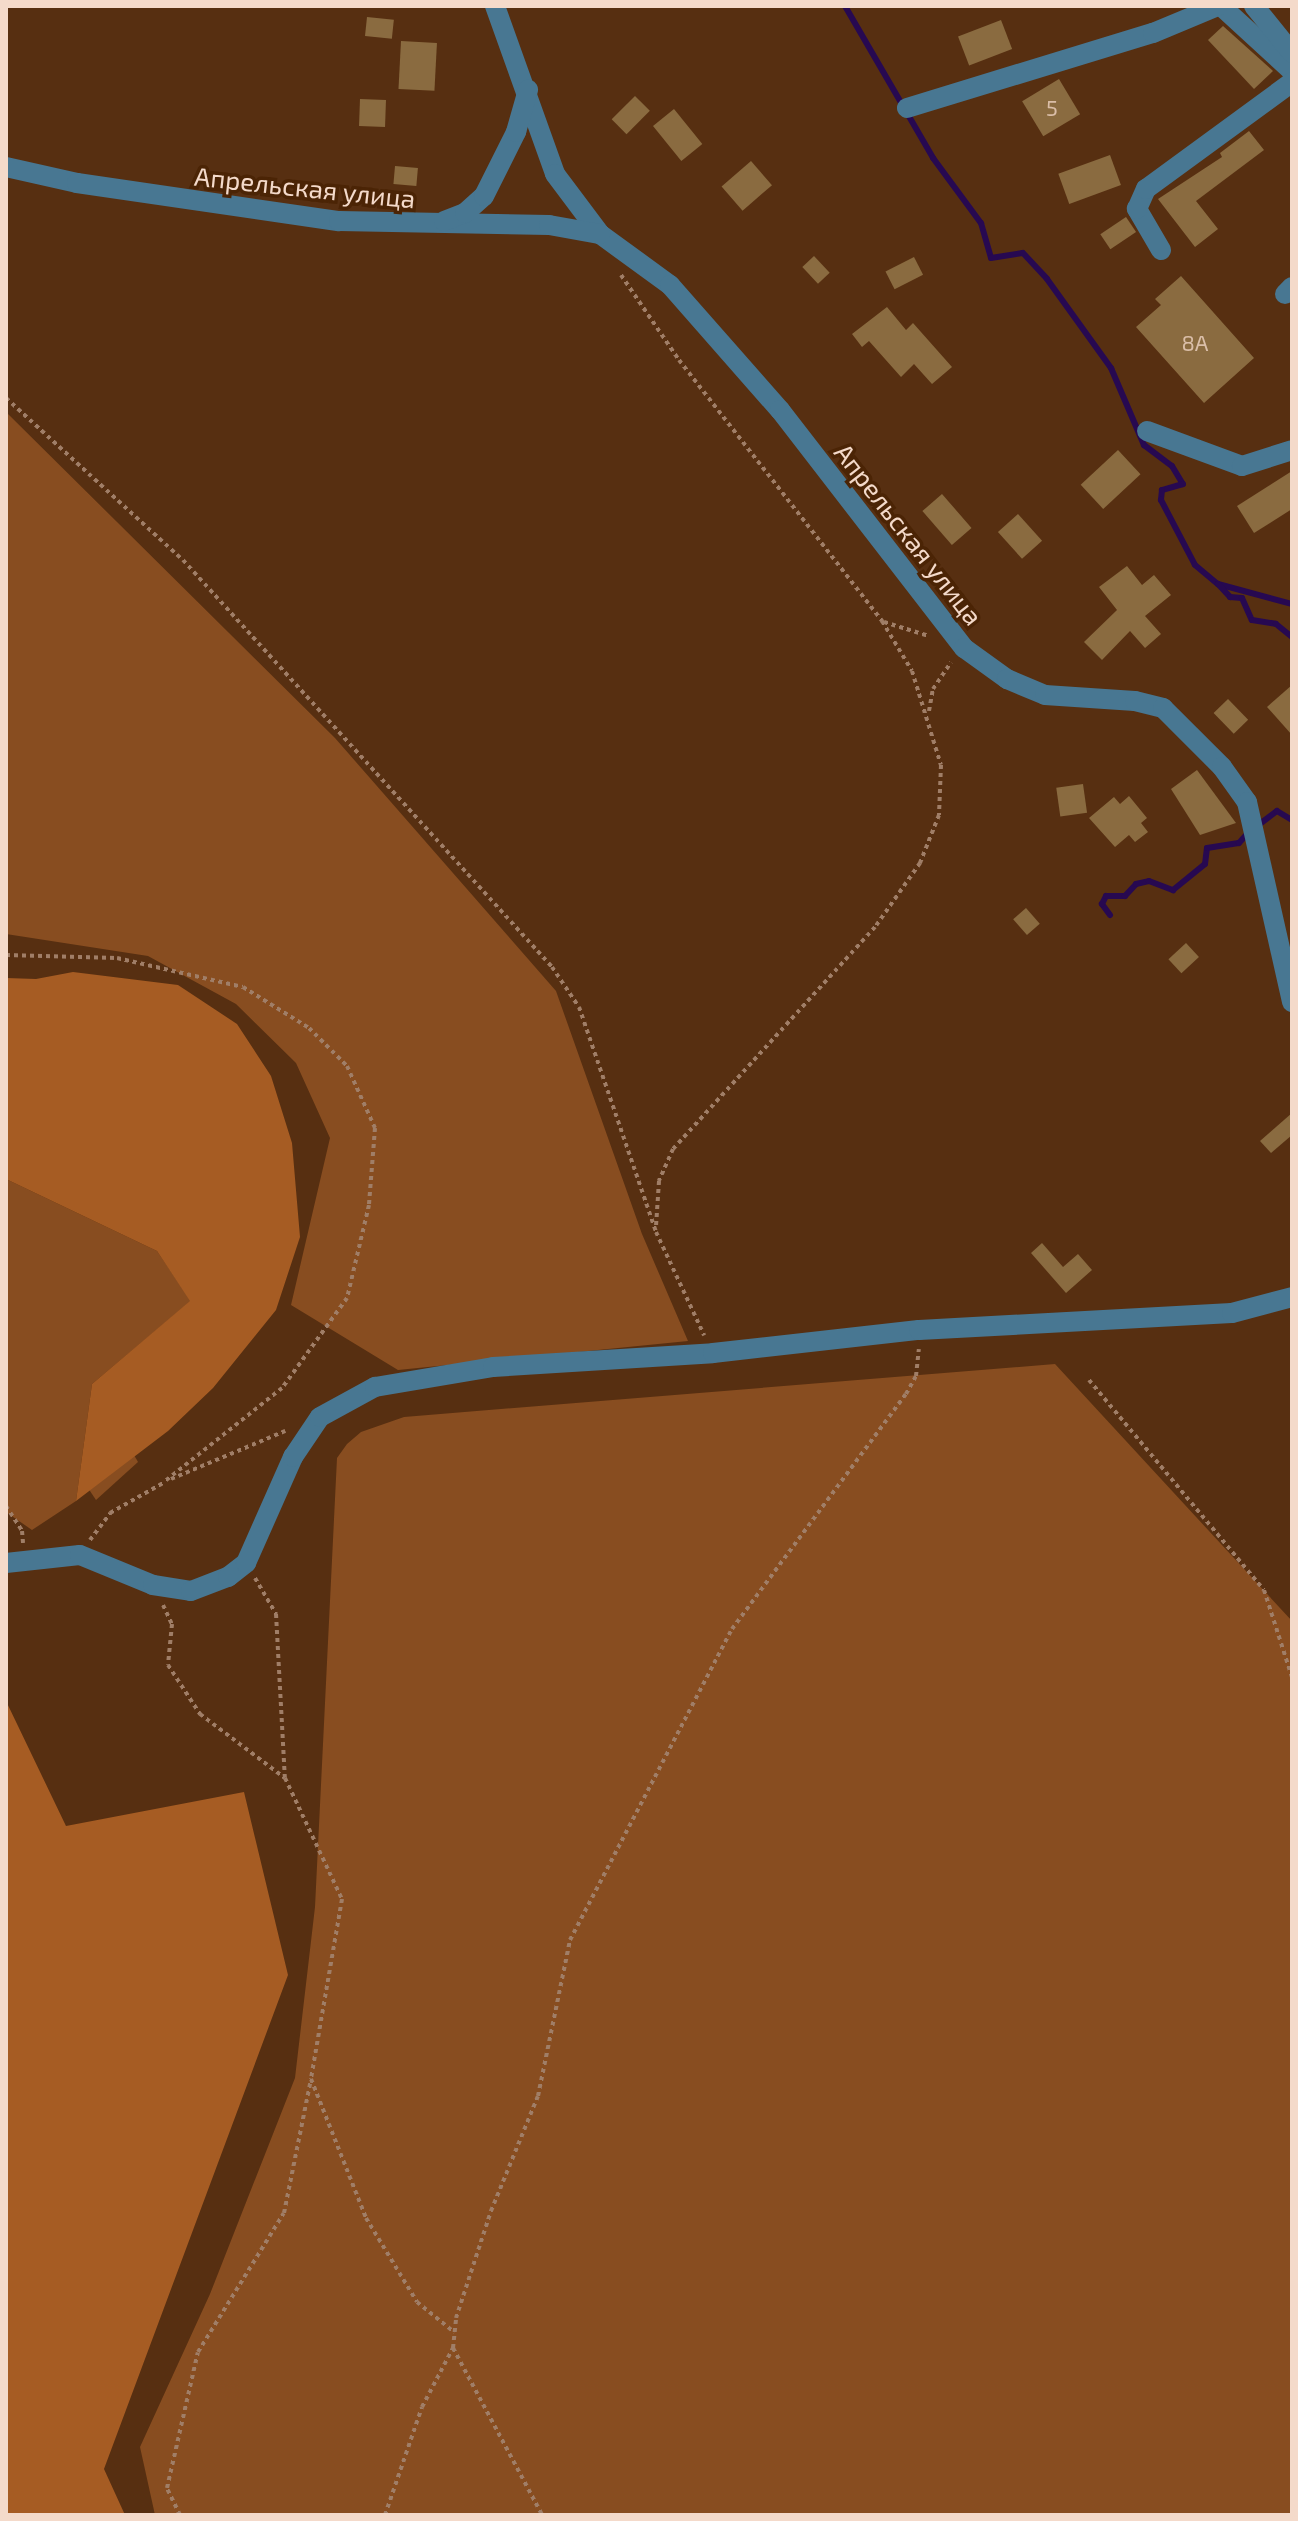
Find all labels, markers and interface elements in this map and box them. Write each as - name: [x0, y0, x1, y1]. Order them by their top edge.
- house number: 5: [1046, 95, 1058, 121]
- street label: Апрельская улица: [193, 160, 417, 214]
- house number: 8А: [1181, 330, 1209, 356]
- street label: Апрельская улица: [828, 437, 990, 631]

